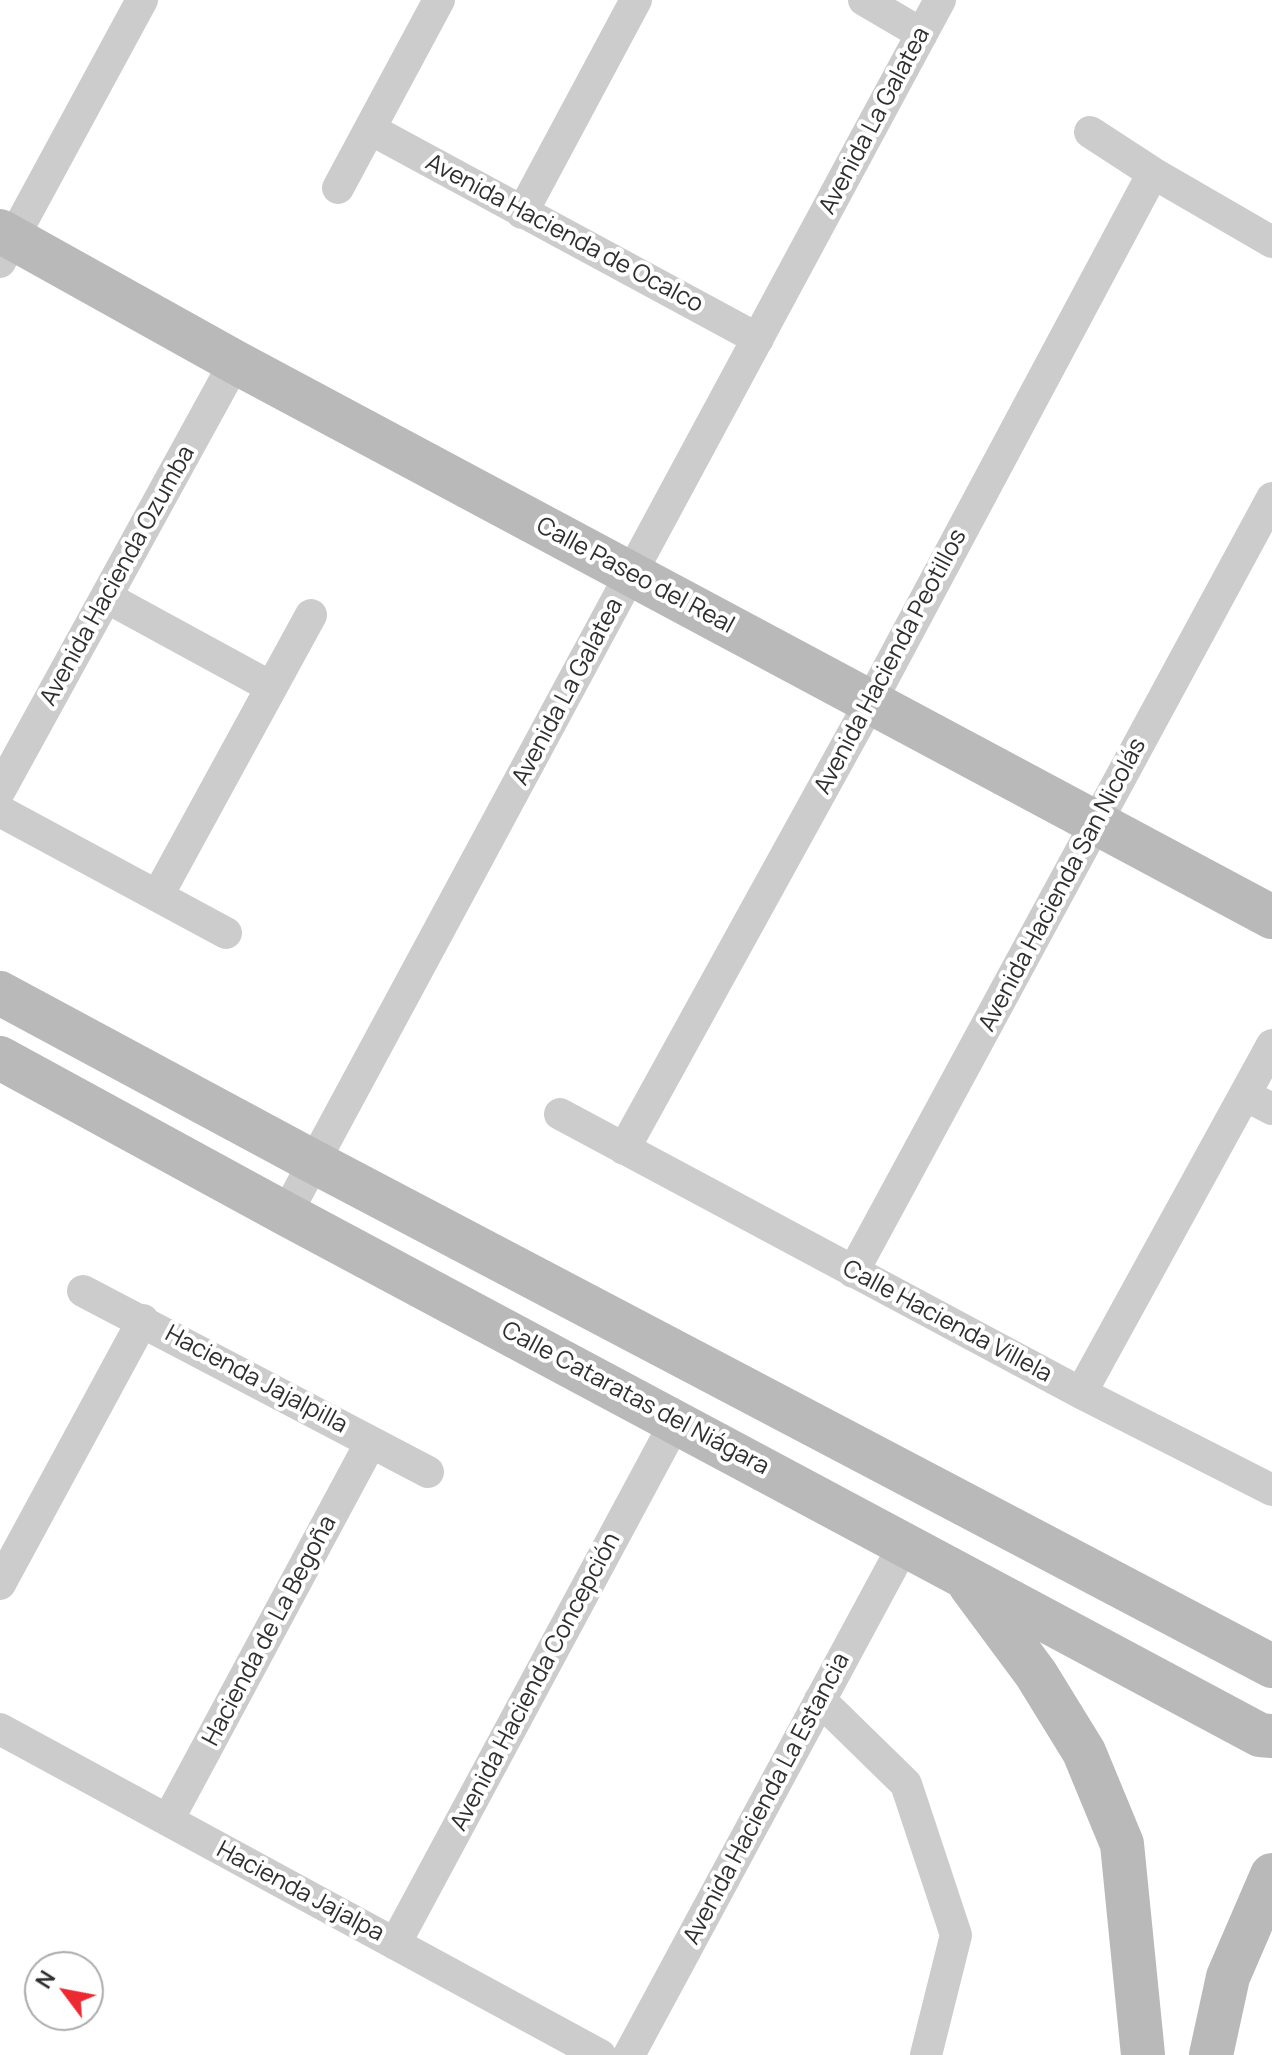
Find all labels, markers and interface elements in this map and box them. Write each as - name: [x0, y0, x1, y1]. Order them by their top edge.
- street label: Avenida La Galatea: [814, 23, 936, 219]
- street label: Avenida Hacienda de Ocalco: [420, 149, 708, 319]
- street label: Avenida Hacienda Ozumba: [34, 441, 202, 711]
- street label: Calle Paseo del Real: [531, 512, 739, 640]
- street label: Avenida Hacienda Peotillos: [809, 525, 973, 799]
- street label: Avenida La Galatea: [507, 594, 629, 790]
- street label: Avenida Hacienda San Nicolás: [973, 733, 1153, 1037]
- street label: Calle Hacienda Villela: [837, 1255, 1057, 1389]
- street label: Calle Cataratas del Niágara: [496, 1316, 774, 1482]
- street label: Hacienda Jajalpilla: [160, 1320, 352, 1440]
- street label: Hacienda de La Begoña: [197, 1511, 343, 1751]
- street label: Avenida Hacienda Concepción: [445, 1528, 627, 1836]
- street label: Avenida Hacienda La Estancia: [678, 1648, 856, 1950]
- street label: Hacienda Jajalpa: [211, 1836, 389, 1948]
- north arrow: [24, 1951, 104, 2031]
- text: N: [28, 1965, 62, 1994]

